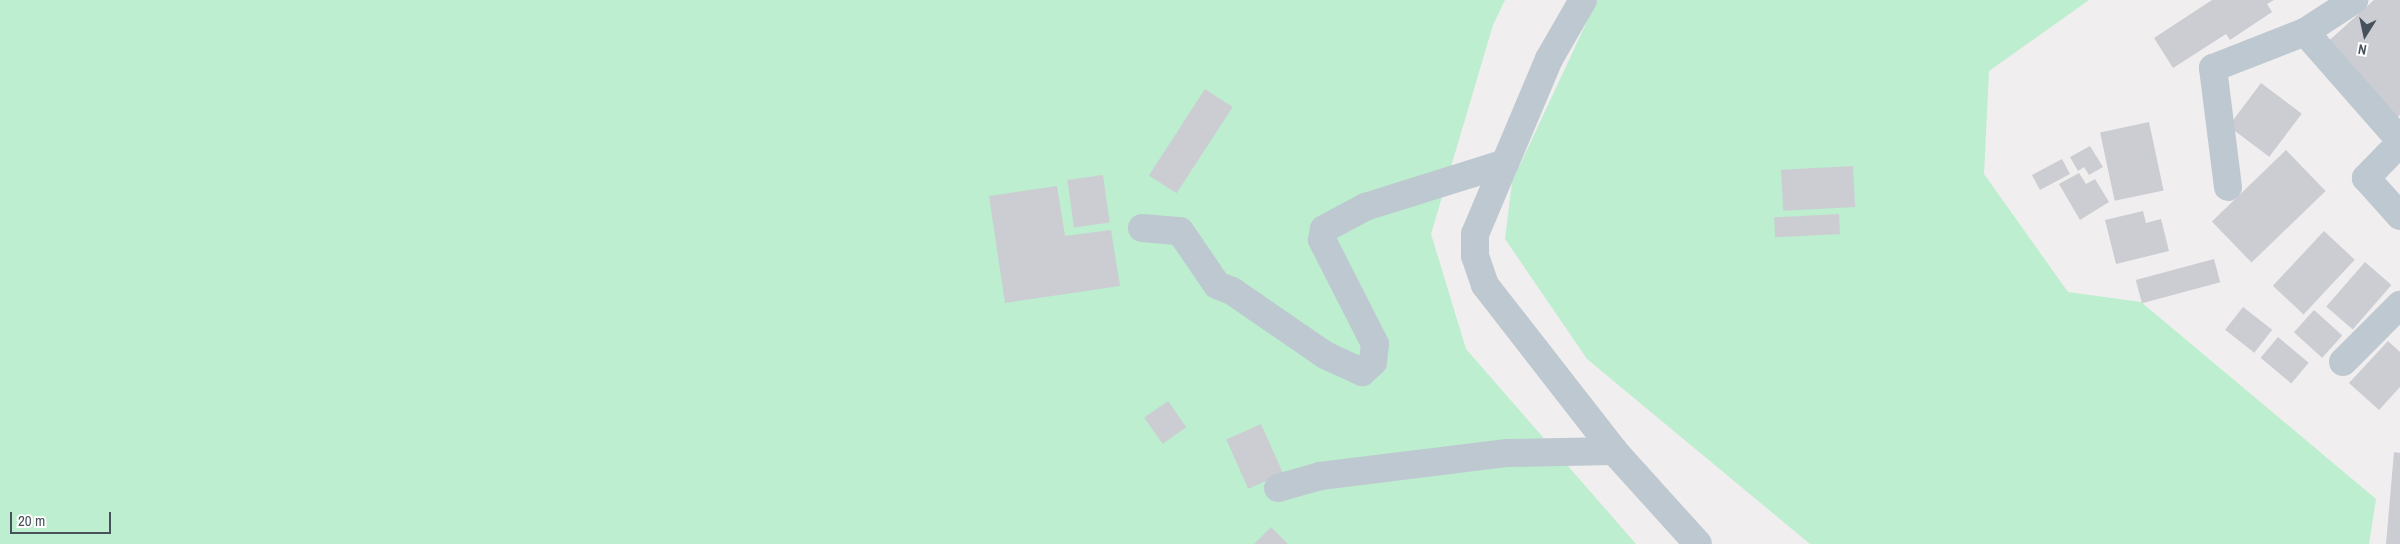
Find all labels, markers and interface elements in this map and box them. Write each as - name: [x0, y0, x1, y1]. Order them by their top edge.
- north arrow: [2340, 10, 2390, 60]
- text: N: [2357, 40, 2368, 59]
- scale bar: [12, 502, 114, 534]
- text: 20 m: [18, 510, 45, 531]

